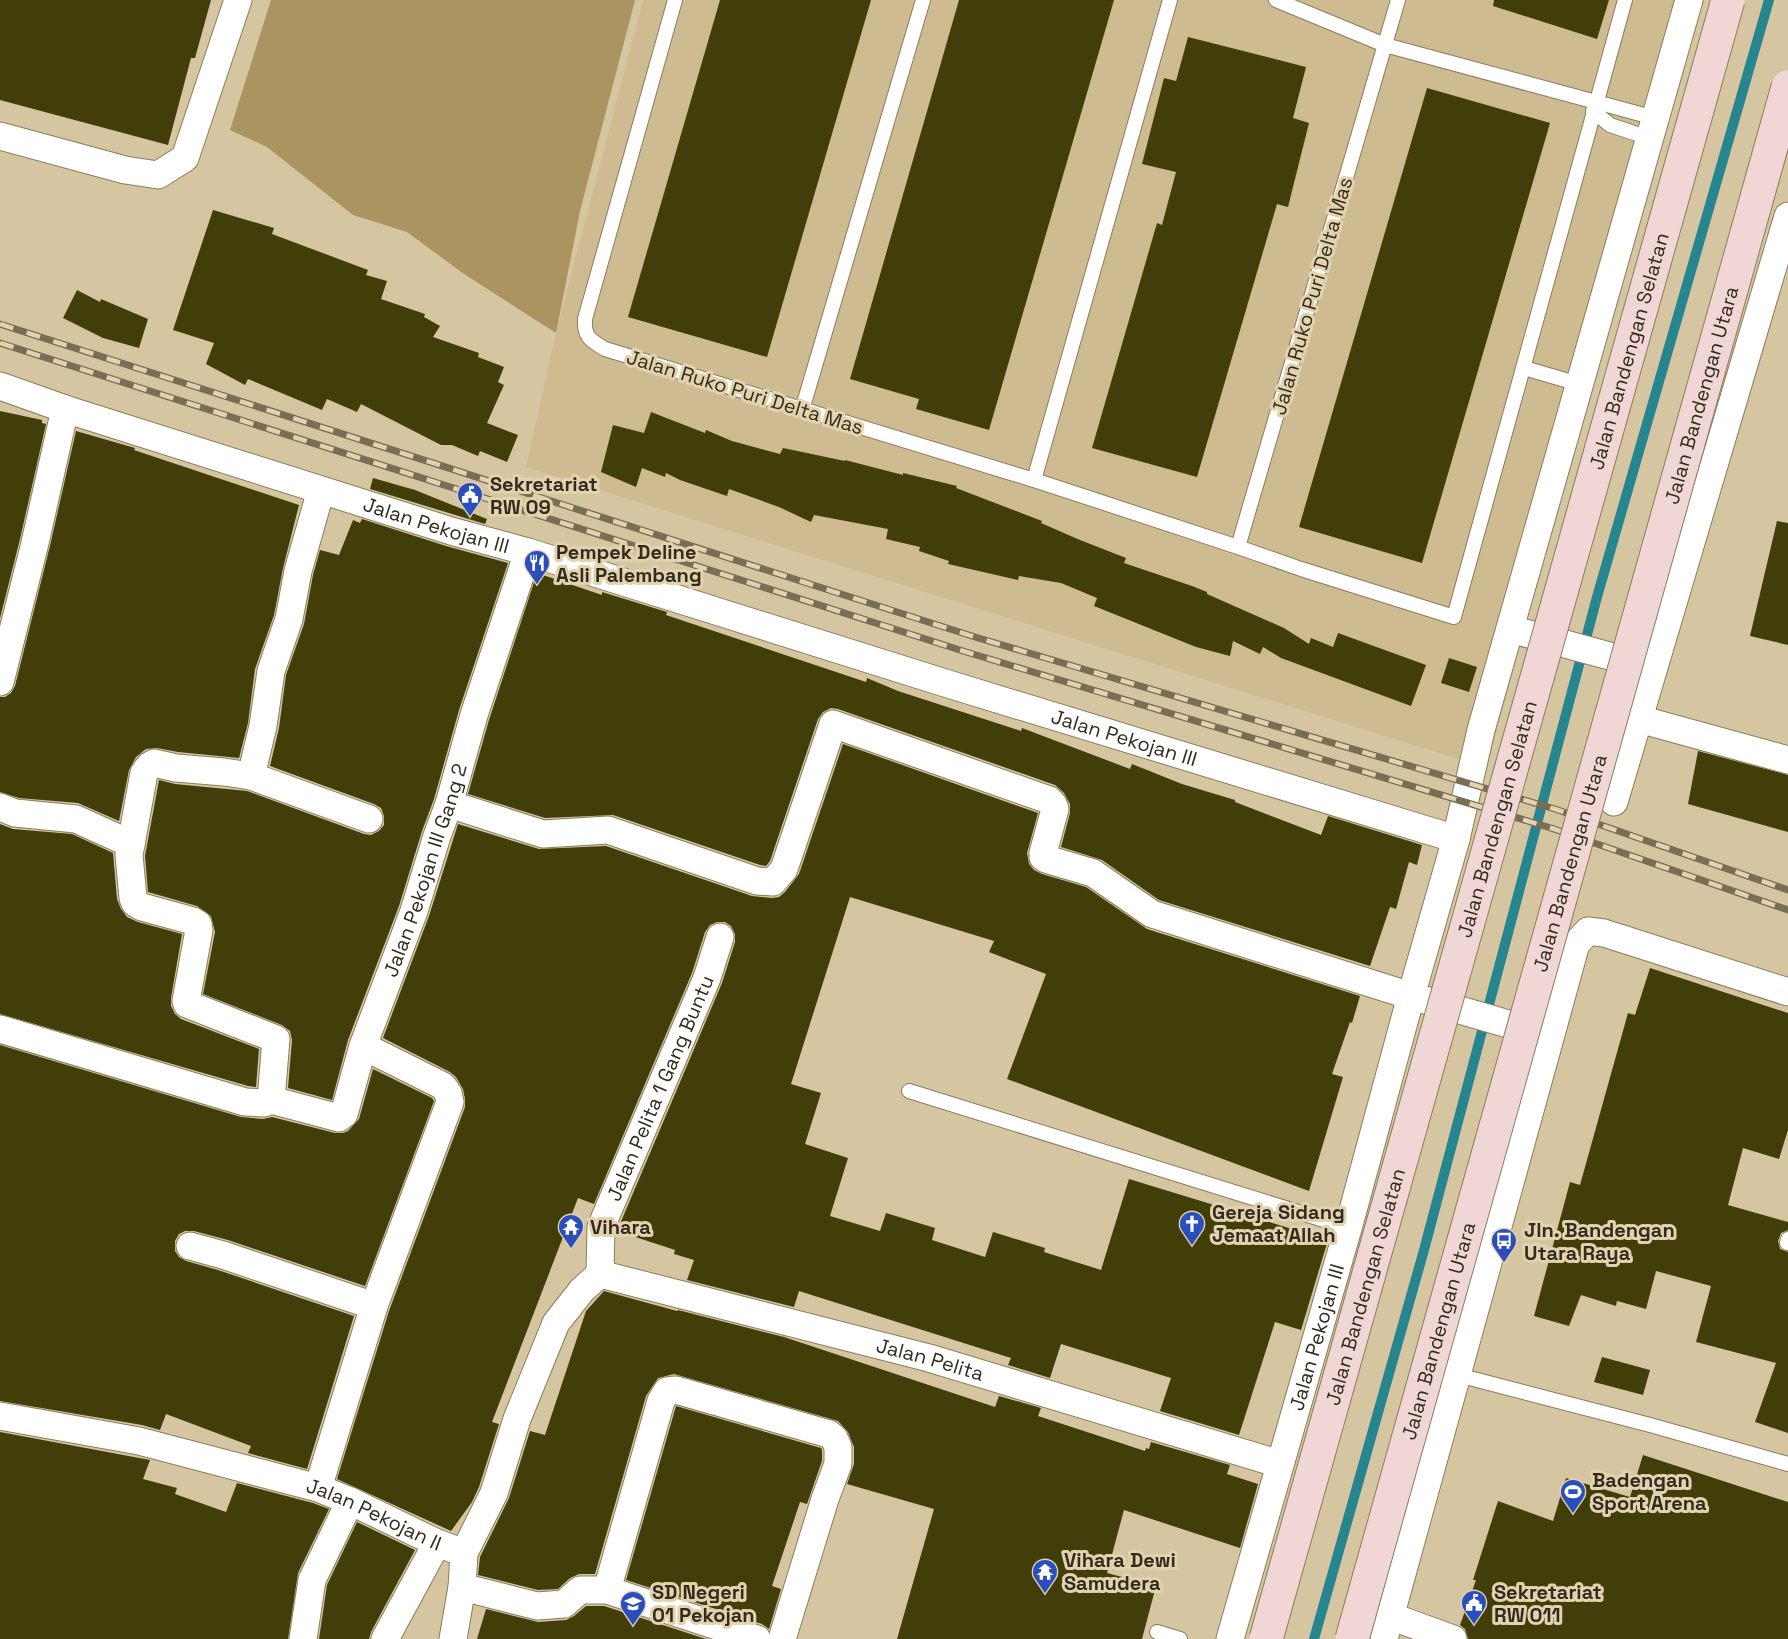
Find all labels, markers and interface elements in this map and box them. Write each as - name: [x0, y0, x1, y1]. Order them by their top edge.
- street label: Jalan Ruko Puri Delta Mas: [1266, 174, 1358, 418]
- street label: Jalan Bandengan Selatan: [1583, 230, 1675, 473]
- street label: Jalan Bandengan Utara: [1658, 283, 1744, 507]
- street label: Jalan Ruko Puri Delta Mas: [623, 344, 867, 440]
- place label: Sekretariat RW 09: [490, 471, 598, 520]
- public building icon: Sekretariat RW 09: [455, 480, 485, 518]
- street label: Jalan Pekojan III: [360, 491, 512, 559]
- place label: Pempek Deline Asli Palembang: [556, 539, 702, 588]
- restaurant icon: Pempek Deline Asli Palembang: [522, 548, 552, 586]
- street label: Jalan Bandengan Selatan: [1451, 697, 1543, 941]
- street label: Jalan Pekojan III: [1048, 703, 1200, 772]
- street label: Jalan Bandengan Utara: [1527, 751, 1613, 975]
- street label: Jalan Pekojan III Gang 2: [377, 761, 473, 981]
- street label: Jalan Pelita 1 Gang Buntu: [601, 971, 720, 1205]
- street label: Jalan Bandengan Selatan: [1320, 1165, 1411, 1408]
- place label: Gereja Sidang Jemaat Allah: [1212, 1199, 1345, 1248]
- church icon: Gereja Sidang Jemaat Allah: [1177, 1209, 1207, 1247]
- temple icon: Vihara: [556, 1212, 586, 1250]
- place label: Vihara: [590, 1214, 651, 1240]
- place label: Jln. Bandengan Utara Raya: [1524, 1217, 1675, 1266]
- street label: Jalan Bandengan Utara: [1396, 1219, 1482, 1443]
- bus stop icon: Jln. Bandengan Utara Raya: [1489, 1226, 1519, 1264]
- street label: Jalan Pekojan III: [1283, 1261, 1350, 1414]
- street label: Jalan Pelita: [873, 1332, 987, 1387]
- place label: Badengan Sport Arena: [1592, 1467, 1707, 1516]
- street label: Jalan Pekojan II: [304, 1472, 445, 1557]
- sports icon: Badengan Sport Arena: [1558, 1477, 1588, 1515]
- place label: Vihara Dewi Samudera: [1064, 1547, 1176, 1596]
- temple icon: Vihara Dewi Samudera: [1030, 1557, 1060, 1595]
- place label: SD Negeri 01 Pekojan: [652, 1579, 755, 1628]
- place label: Sekretariat RW 011: [1494, 1579, 1602, 1628]
- public building icon: Sekretariat RW 011: [1459, 1588, 1489, 1626]
- school or university icon: SD Negeri 01 Pekojan: [618, 1589, 648, 1627]

